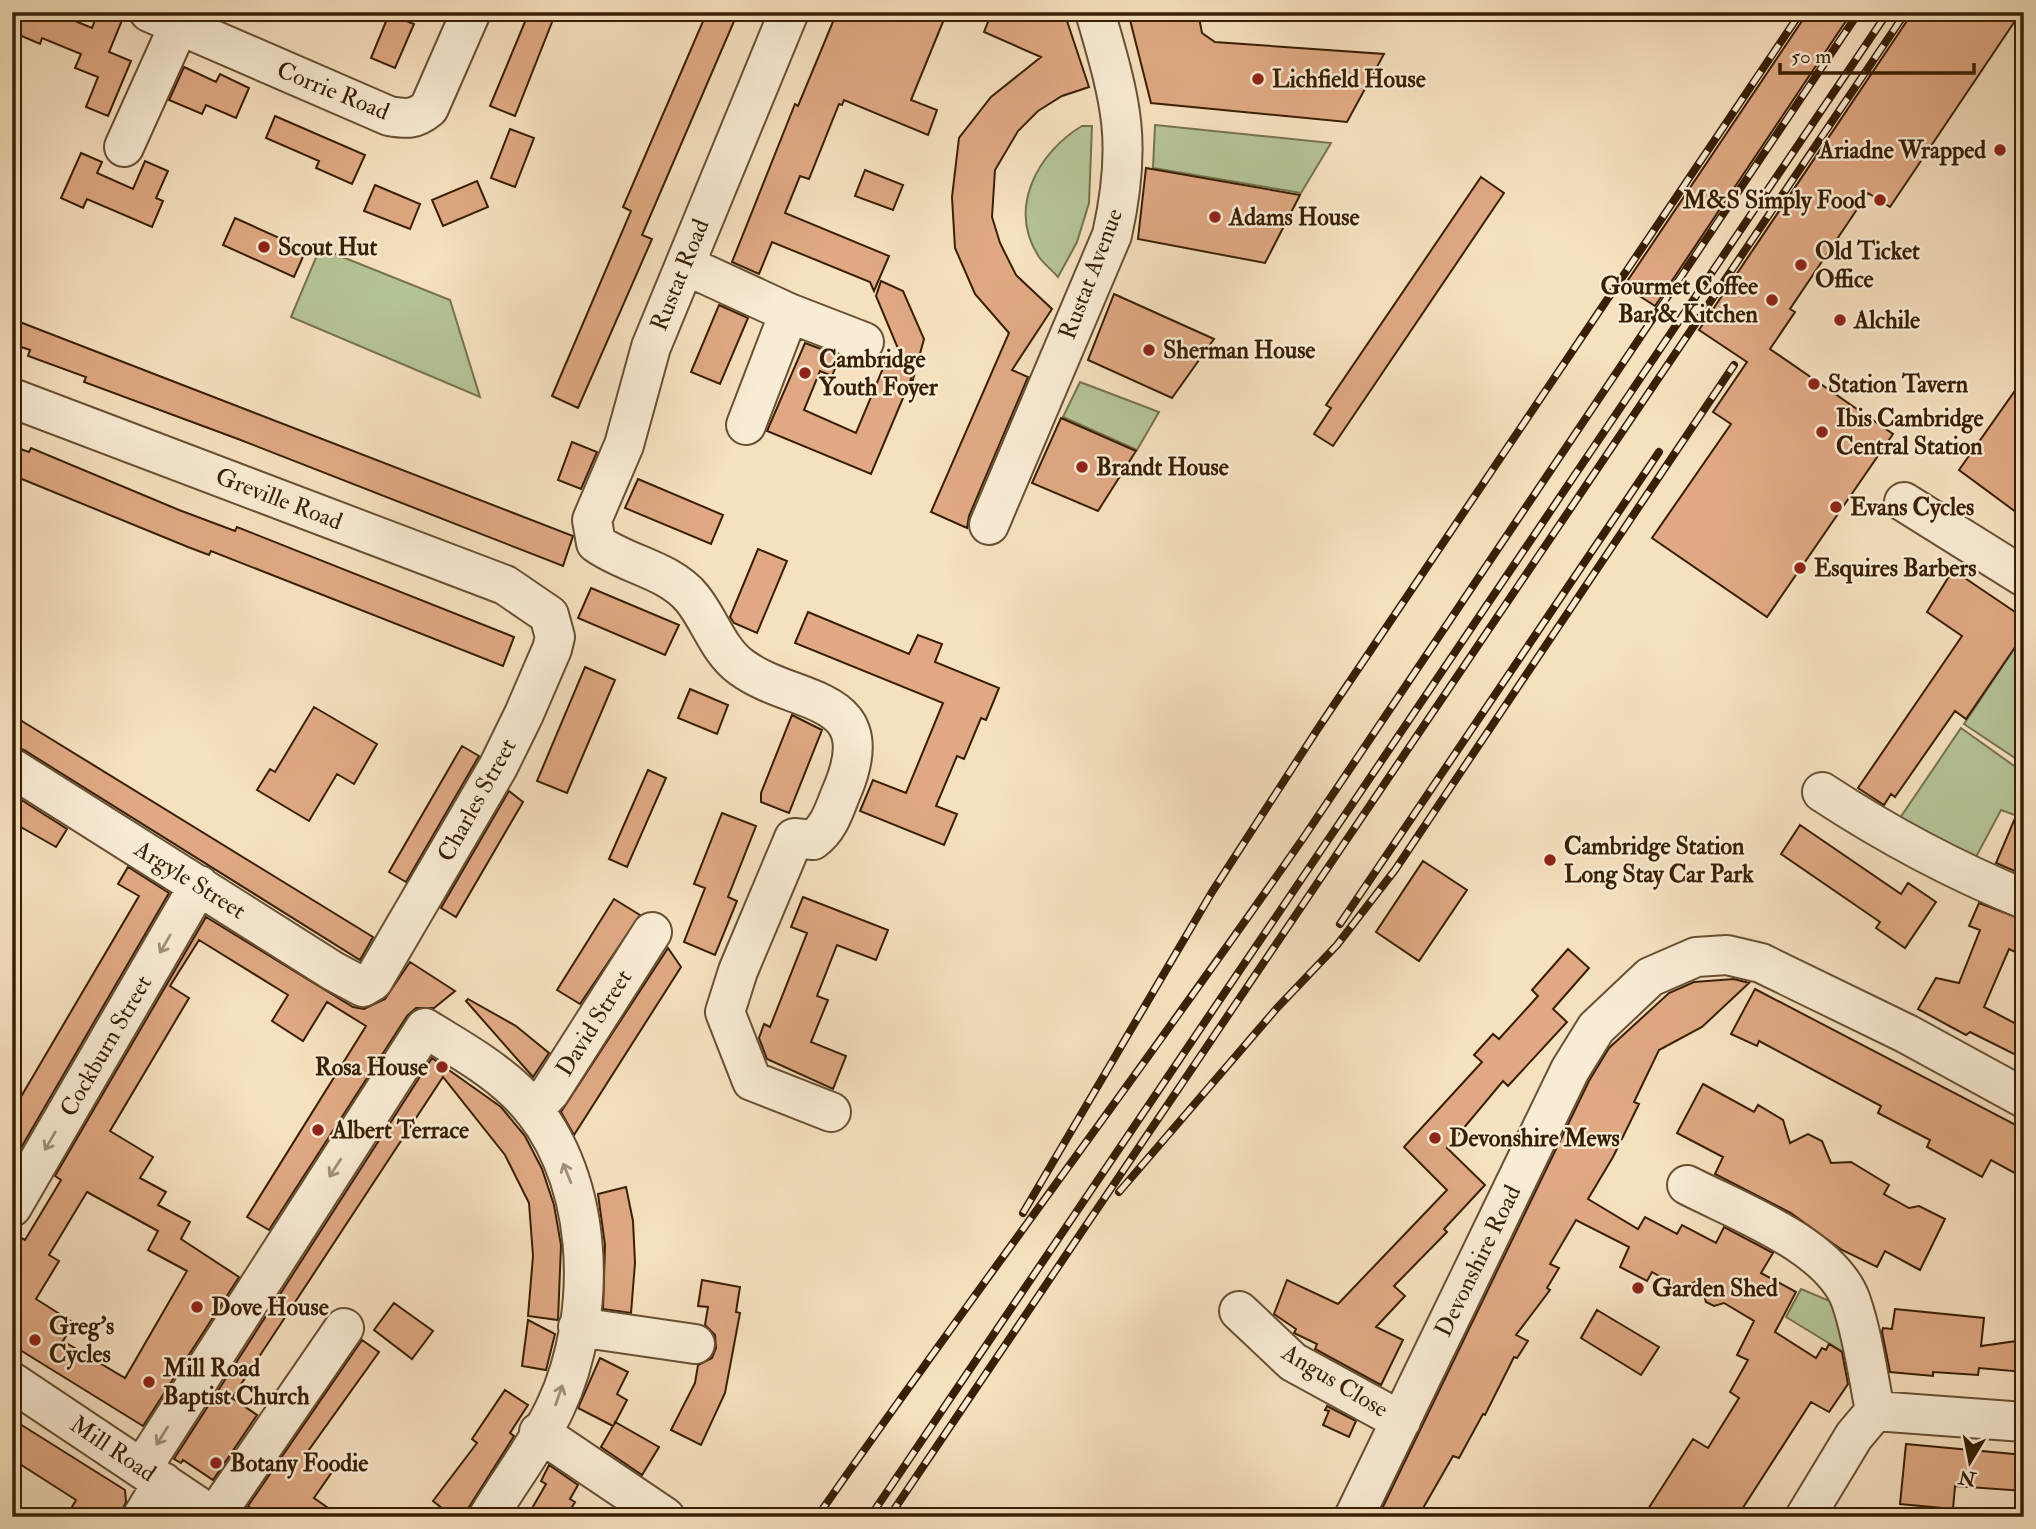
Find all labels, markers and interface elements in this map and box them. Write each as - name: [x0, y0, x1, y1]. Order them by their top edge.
- scale bar: [1780, 32, 1975, 76]
- text: 50 m: [1791, 43, 1832, 70]
- street label: Corrie Road: [272, 54, 394, 128]
- place label: Lichfield House: [1272, 64, 1426, 95]
- marker: Lichfield House: [1250, 71, 1266, 87]
- place label: Ariadne Wrapped: [1818, 135, 1986, 166]
- marker: Ariadne Wrapped: [1992, 142, 2008, 158]
- place label: M&S Simply Food: [1682, 185, 1866, 216]
- marker: M&S Simply Food: [1872, 192, 1888, 208]
- place label: Adams House: [1228, 202, 1359, 233]
- street label: Rustat Avenue: [1052, 204, 1130, 344]
- marker: Adams House: [1207, 209, 1223, 225]
- street label: Rustat Road: [643, 214, 717, 336]
- place label: Scout Hut: [278, 232, 377, 263]
- place label: Old Ticket Office: [1815, 236, 1920, 295]
- marker: Scout Hut: [256, 239, 272, 255]
- marker: Old Ticket Office: [1793, 257, 1809, 273]
- place label: Gourmet Coffee Bar & Kitchen: [1601, 271, 1759, 330]
- marker: Gourmet Coffee Bar & Kitchen: [1764, 292, 1780, 308]
- place label: Alchile: [1853, 305, 1920, 336]
- marker: Alchile: [1832, 312, 1848, 328]
- place label: Sherman House: [1163, 335, 1315, 366]
- marker: Sherman House: [1141, 342, 1157, 358]
- place label: Cambridge Youth Foyer: [818, 344, 939, 403]
- marker: Cambridge Youth Foyer: [797, 365, 813, 381]
- place label: Station Tavern: [1828, 369, 1969, 400]
- marker: Station Tavern: [1806, 376, 1822, 392]
- place label: Ibis Cambridge Central Station: [1836, 403, 1983, 462]
- marker: Ibis Cambridge Central Station: [1814, 424, 1830, 440]
- place label: Brandt House: [1096, 452, 1229, 483]
- marker: Brandt House: [1074, 459, 1090, 475]
- street label: Greville Road: [211, 461, 347, 537]
- place label: Evans Cycles: [1850, 492, 1974, 523]
- marker: Evans Cycles: [1828, 499, 1844, 515]
- place label: Esquires Barbers: [1814, 553, 1977, 584]
- marker: Esquires Barbers: [1792, 560, 1808, 576]
- street label: Charles Street: [430, 733, 524, 867]
- place label: Cambridge Station Long Stay Car Park: [1564, 831, 1754, 890]
- street label: Argyle Street: [128, 833, 252, 927]
- marker: Cambridge Station Long Stay Car Park: [1542, 852, 1558, 868]
- one-way arrow: [157, 934, 171, 954]
- street label: David Street: [549, 964, 639, 1082]
- street label: Cockburn Street: [53, 969, 159, 1122]
- place label: Rosa House: [315, 1052, 428, 1083]
- marker: Rosa House: [434, 1059, 450, 1075]
- place label: Albert Terrace: [331, 1115, 469, 1146]
- marker: Albert Terrace: [310, 1122, 326, 1138]
- place label: Devonshire Mews: [1449, 1123, 1620, 1154]
- marker: Devonshire Mews: [1427, 1130, 1443, 1146]
- one-way arrow: [43, 1131, 57, 1151]
- one-way arrow: [327, 1157, 341, 1177]
- one-way arrow: [559, 1162, 572, 1184]
- street label: Devonshire Road: [1428, 1180, 1528, 1342]
- place label: Garden Shed: [1652, 1273, 1778, 1304]
- marker: Garden Shed: [1630, 1280, 1646, 1296]
- place label: Dove House: [211, 1292, 329, 1323]
- marker: Dove House: [189, 1299, 205, 1315]
- place label: Greg's Cycles: [49, 1311, 114, 1370]
- marker: Greg's Cycles: [27, 1332, 43, 1348]
- street label: Angus Close: [1275, 1337, 1394, 1425]
- place label: Mill Road Baptist Church: [162, 1353, 310, 1412]
- marker: Mill Road Baptist Church: [141, 1374, 157, 1390]
- one-way arrow: [554, 1384, 566, 1406]
- street label: Mill Road: [64, 1409, 162, 1489]
- one-way arrow: [155, 1425, 169, 1445]
- north arrow: [1934, 1428, 2004, 1498]
- place label: Botany Foodie: [230, 1448, 368, 1479]
- marker: Botany Foodie: [208, 1455, 224, 1471]
- text: N: [1956, 1464, 1979, 1491]

